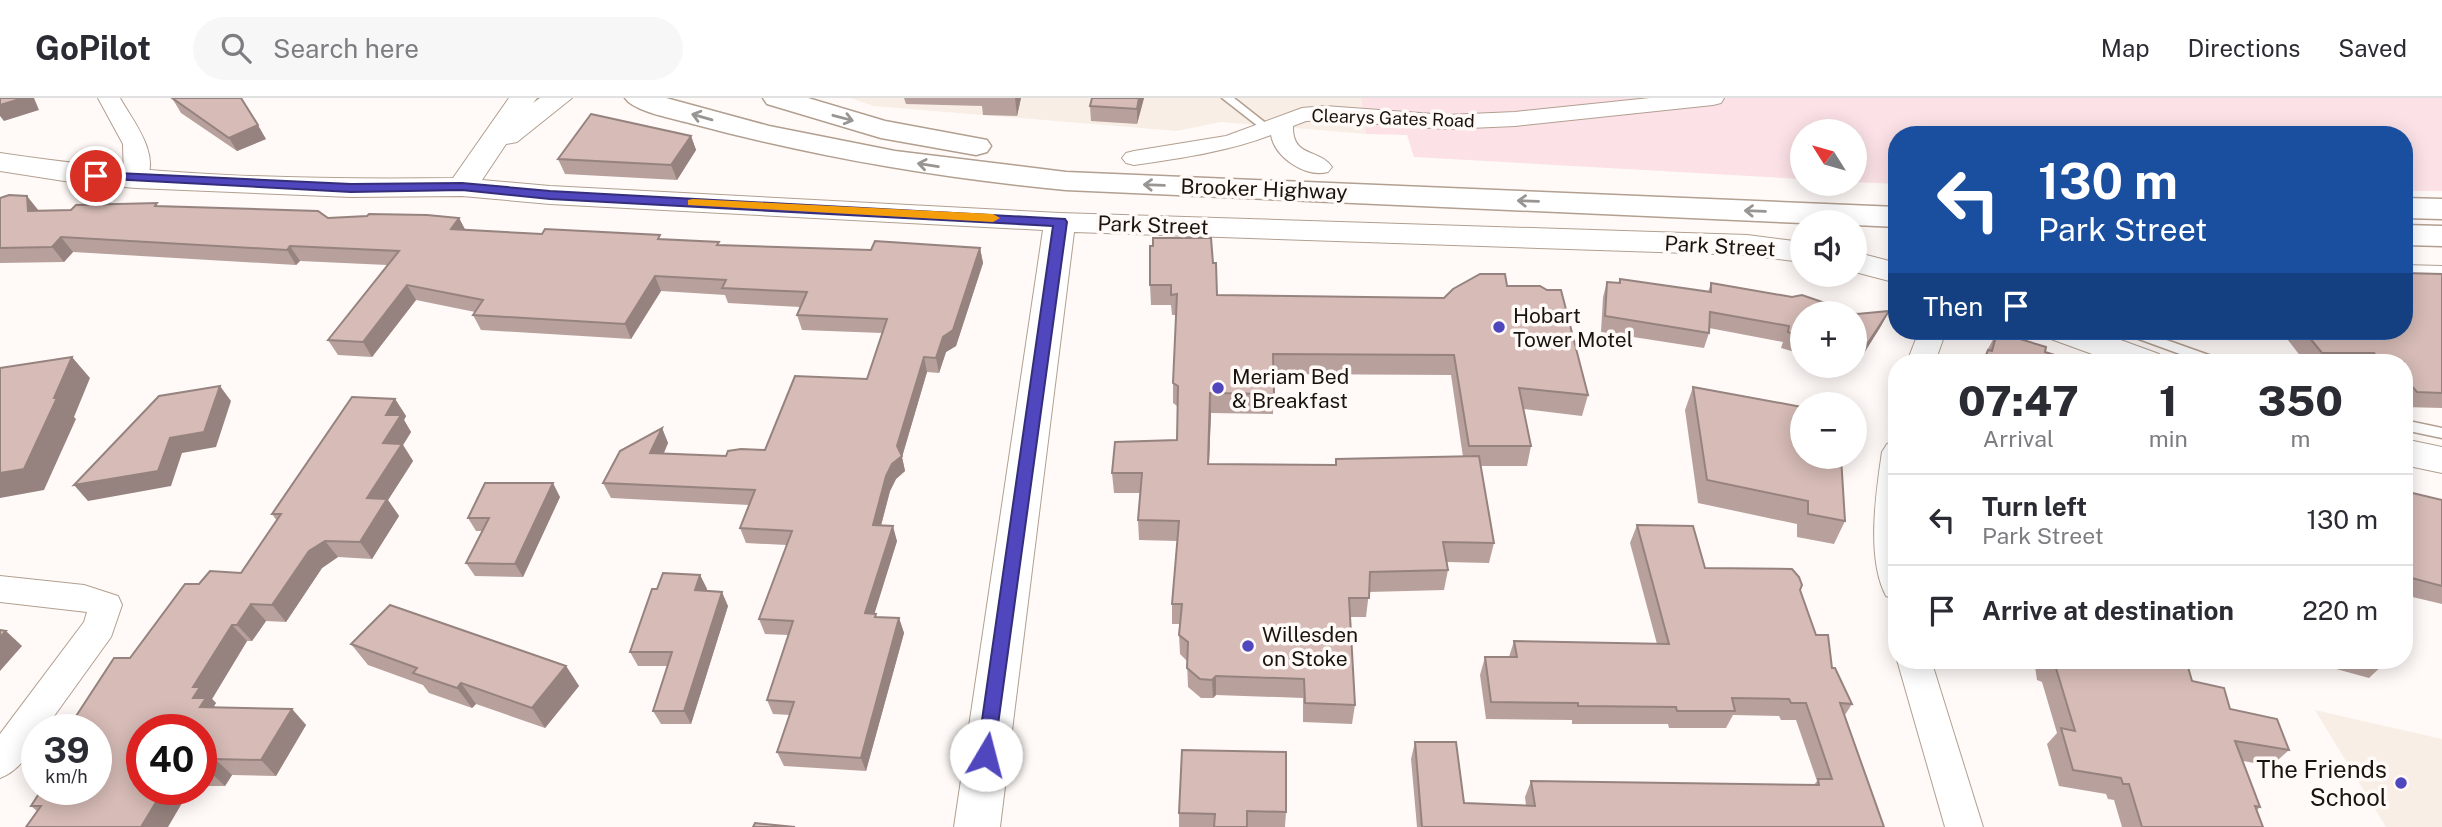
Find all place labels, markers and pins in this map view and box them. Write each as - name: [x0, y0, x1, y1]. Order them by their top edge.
- pin: [66, 146, 126, 206]
- place label: Hobart Tower Motel: [1513, 303, 1633, 352]
- marker: Hobart Tower Motel: [1491, 319, 1507, 335]
- place label: Meriam Bed & Breakfast: [1232, 364, 1349, 413]
- marker: Meriam Bed & Breakfast: [1210, 380, 1226, 396]
- place label: Willesden on Stoke: [1262, 622, 1358, 671]
- marker: Willesden on Stoke: [1240, 638, 1256, 654]
- place label: The Friends School: [2256, 755, 2387, 811]
- marker: The Friends School: [2393, 775, 2409, 791]

